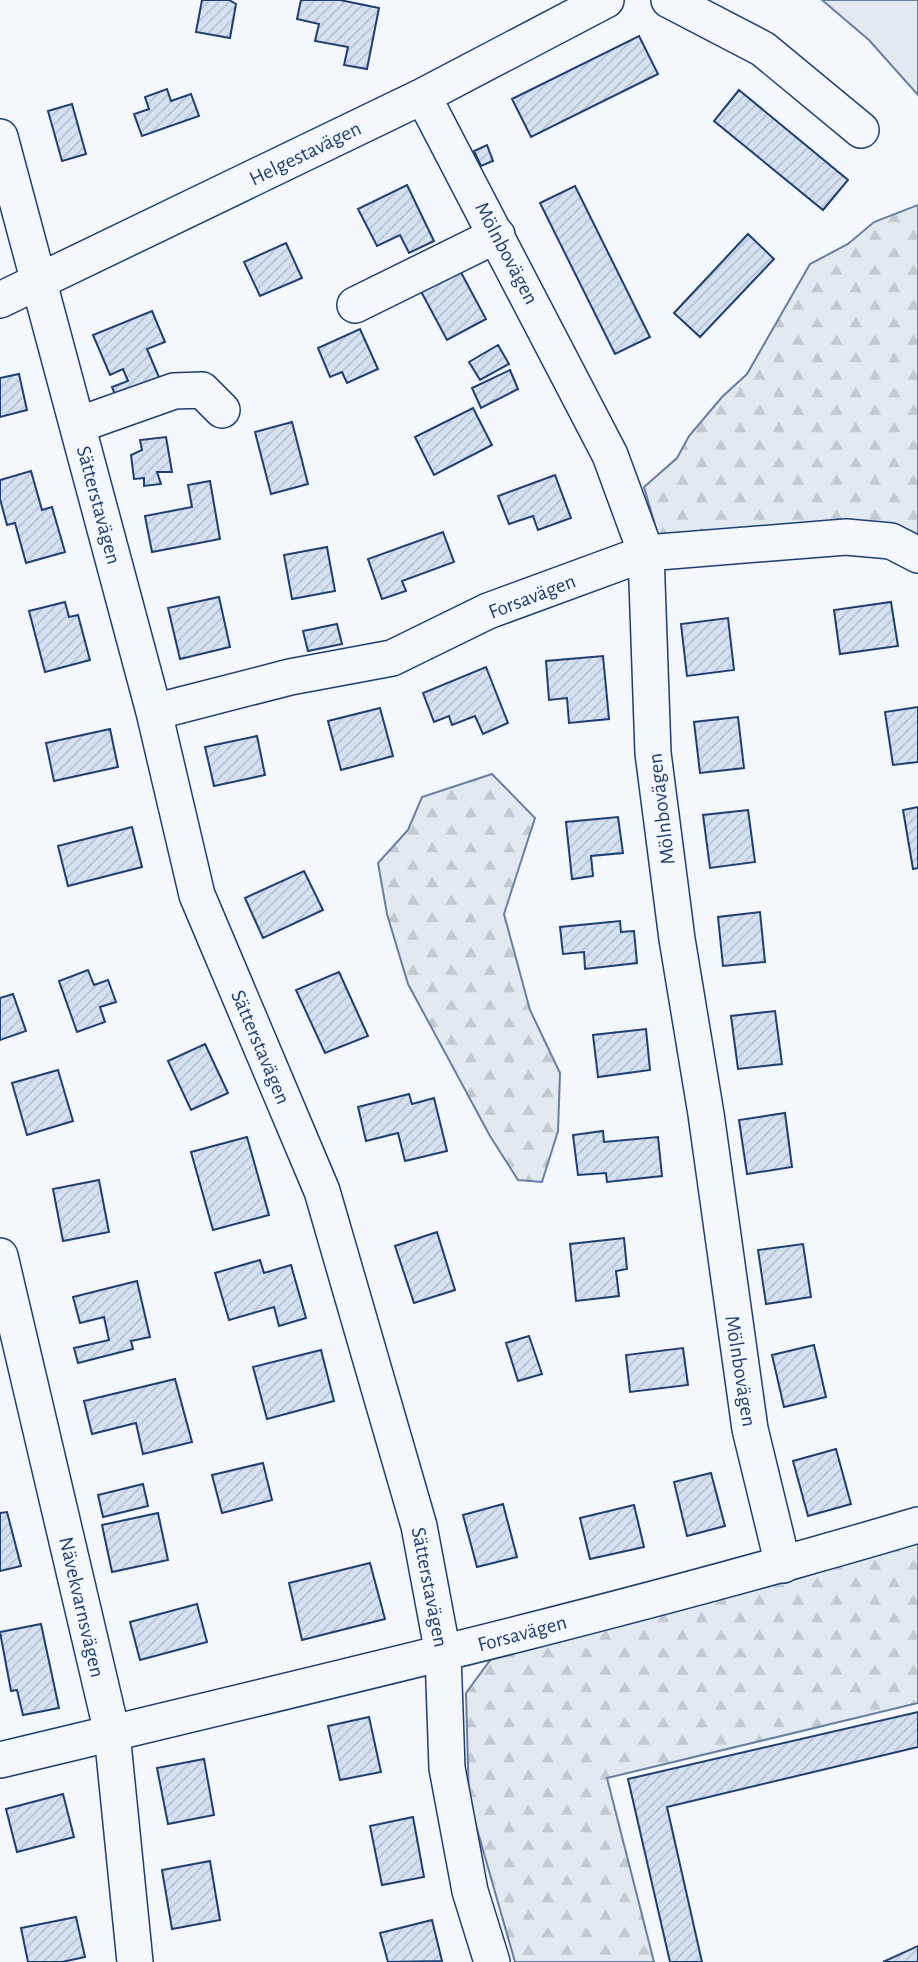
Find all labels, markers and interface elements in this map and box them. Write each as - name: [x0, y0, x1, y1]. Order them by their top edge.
- street label: Helgestavägen: [246, 117, 364, 190]
- street label: Mölnbovägen: [471, 199, 542, 308]
- street label: Sätterstavägen: [73, 444, 124, 567]
- street label: Forsavägen: [486, 570, 579, 623]
- street label: Mölnbovägen: [644, 752, 679, 866]
- street label: Sätterstavägen: [227, 987, 294, 1107]
- street label: Mölnbovägen: [721, 1314, 760, 1428]
- street label: Sätterstavägen: [408, 1525, 451, 1649]
- street label: Nävekvarnsvägen: [55, 1535, 108, 1679]
- street label: Forsavägen: [475, 1612, 569, 1655]

